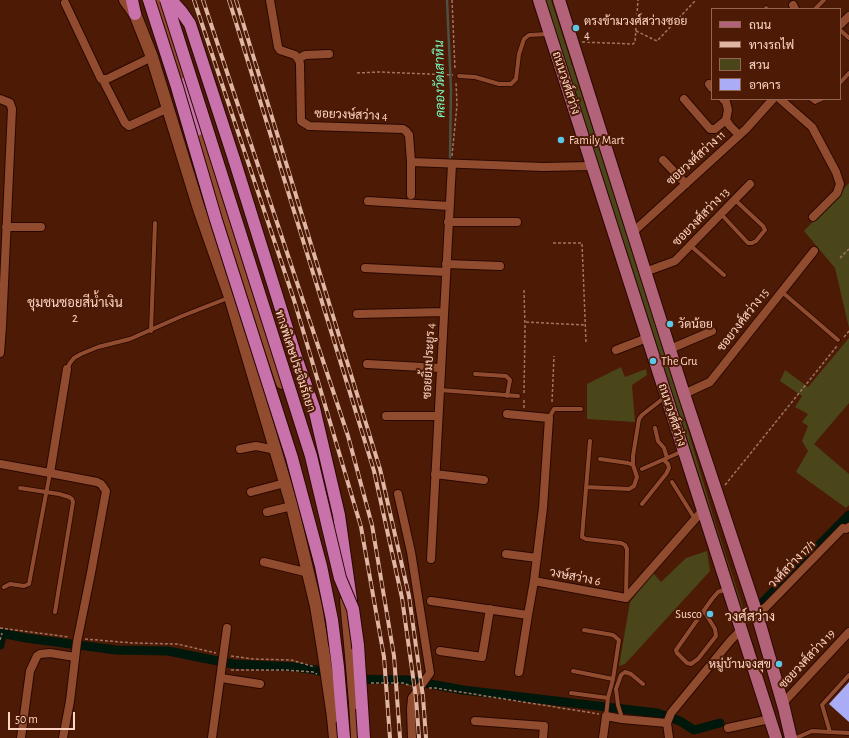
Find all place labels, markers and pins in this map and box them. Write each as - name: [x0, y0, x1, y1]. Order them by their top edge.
- place label: ตรงข้ามวงศ์สว่างซอย 4: [584, 14, 687, 42]
- marker: ตรงข้ามวงศ์สว่างซอย 4: [571, 23, 581, 33]
- place label: Family Mart: [569, 133, 624, 147]
- marker: Family Mart: [556, 135, 566, 145]
- place label: วัดน้อย: [678, 317, 713, 331]
- marker: วัดน้อย: [665, 319, 675, 329]
- place label: The Gru: [661, 354, 697, 368]
- marker: The Gru: [648, 356, 658, 366]
- place label: Susco: [675, 607, 702, 621]
- marker: Susco: [705, 609, 715, 619]
- place label: หมู่บ้านจงสุข: [709, 657, 771, 671]
- marker: หมู่บ้านจงสุข: [774, 659, 784, 669]

